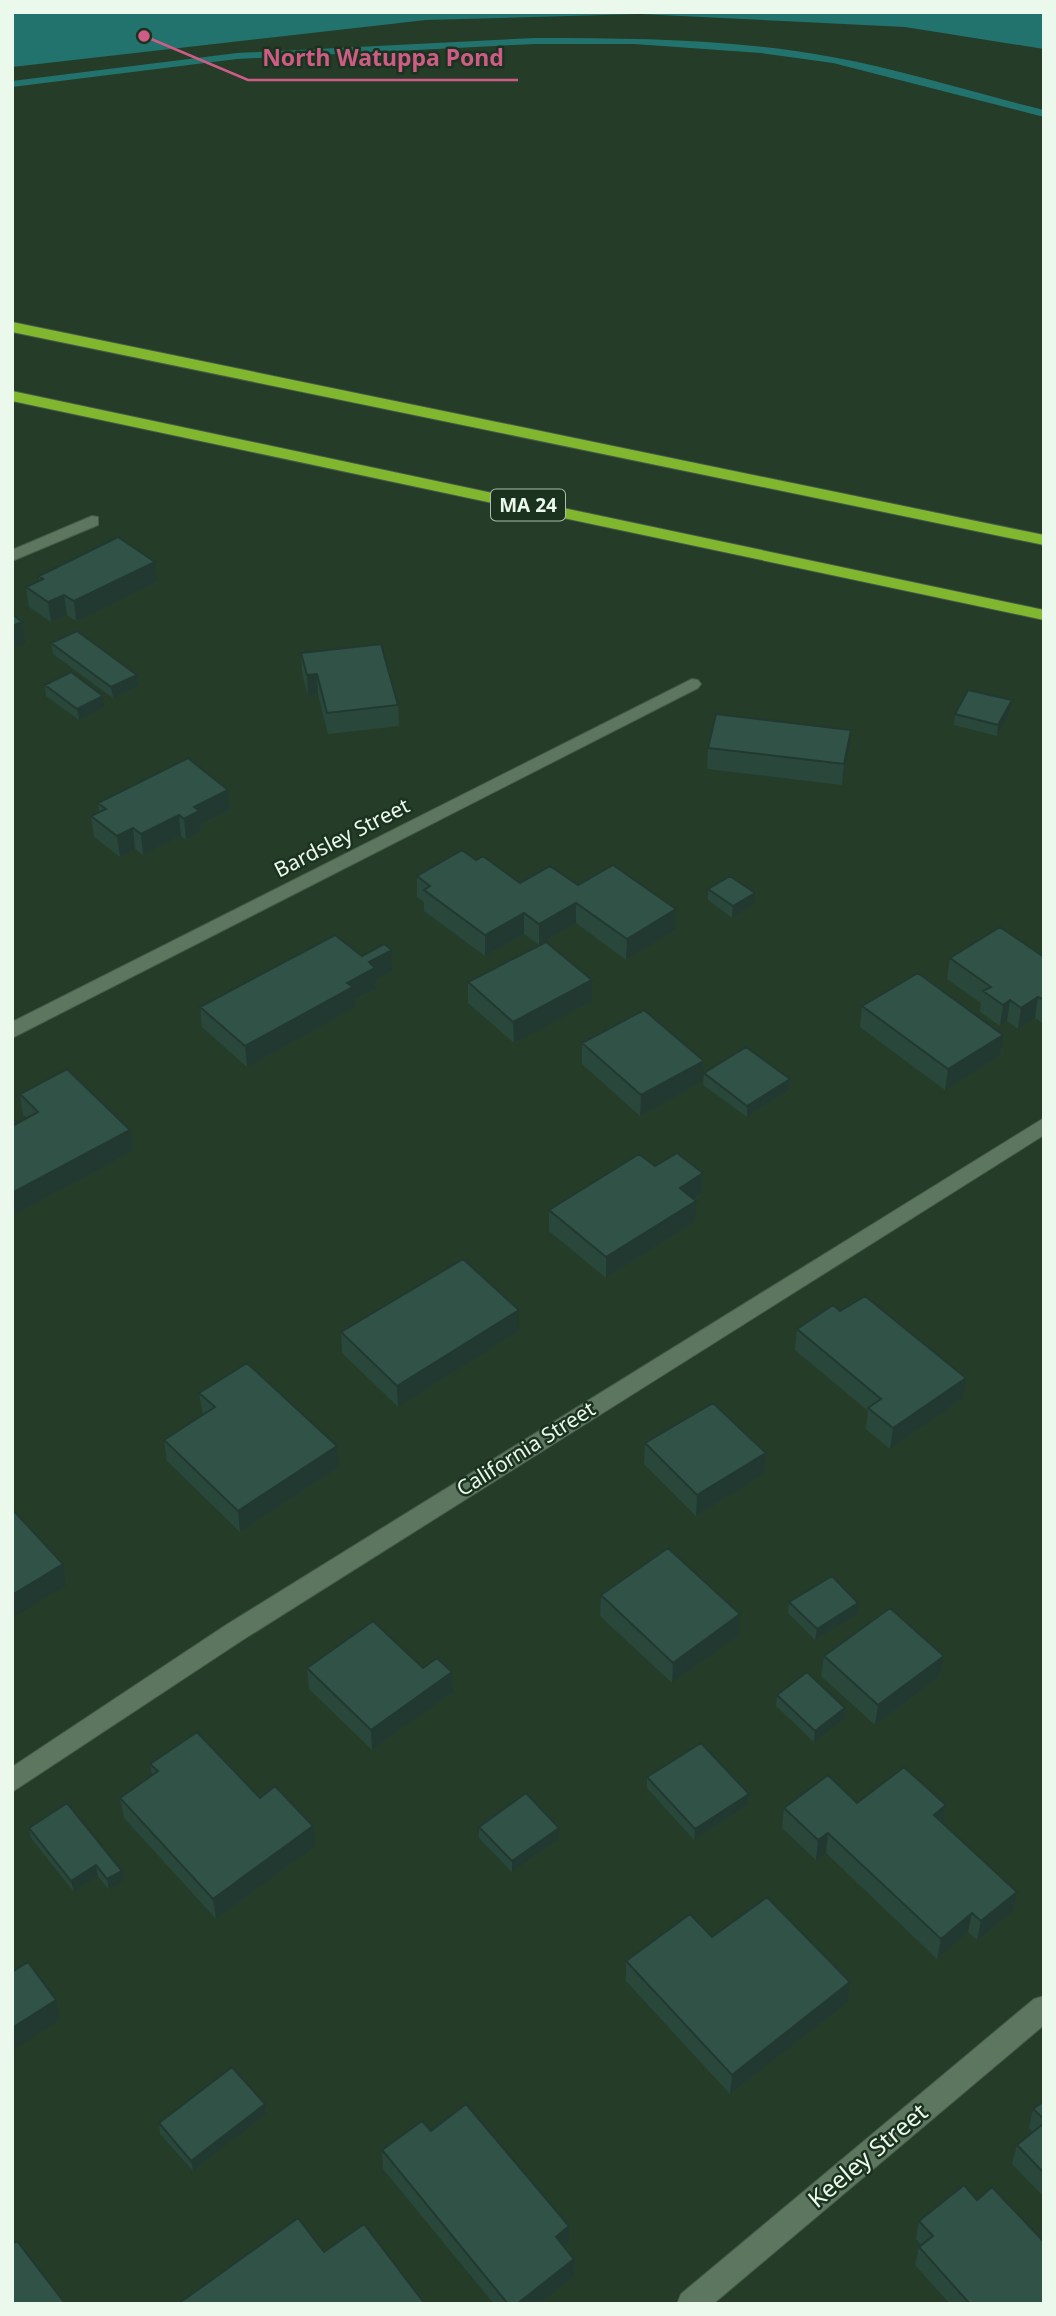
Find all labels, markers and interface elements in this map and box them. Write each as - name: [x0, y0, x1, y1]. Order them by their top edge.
- callout: North Watuppa Pond: [248, 36, 518, 80]
- text: North Watuppa Pond: [262, 41, 504, 73]
- road number: MA 24: [491, 490, 565, 520]
- street label: Bardsley Street: [269, 791, 414, 883]
- street label: California Street: [451, 1394, 601, 1502]
- street label: Keeley Street: [800, 2095, 934, 2215]

